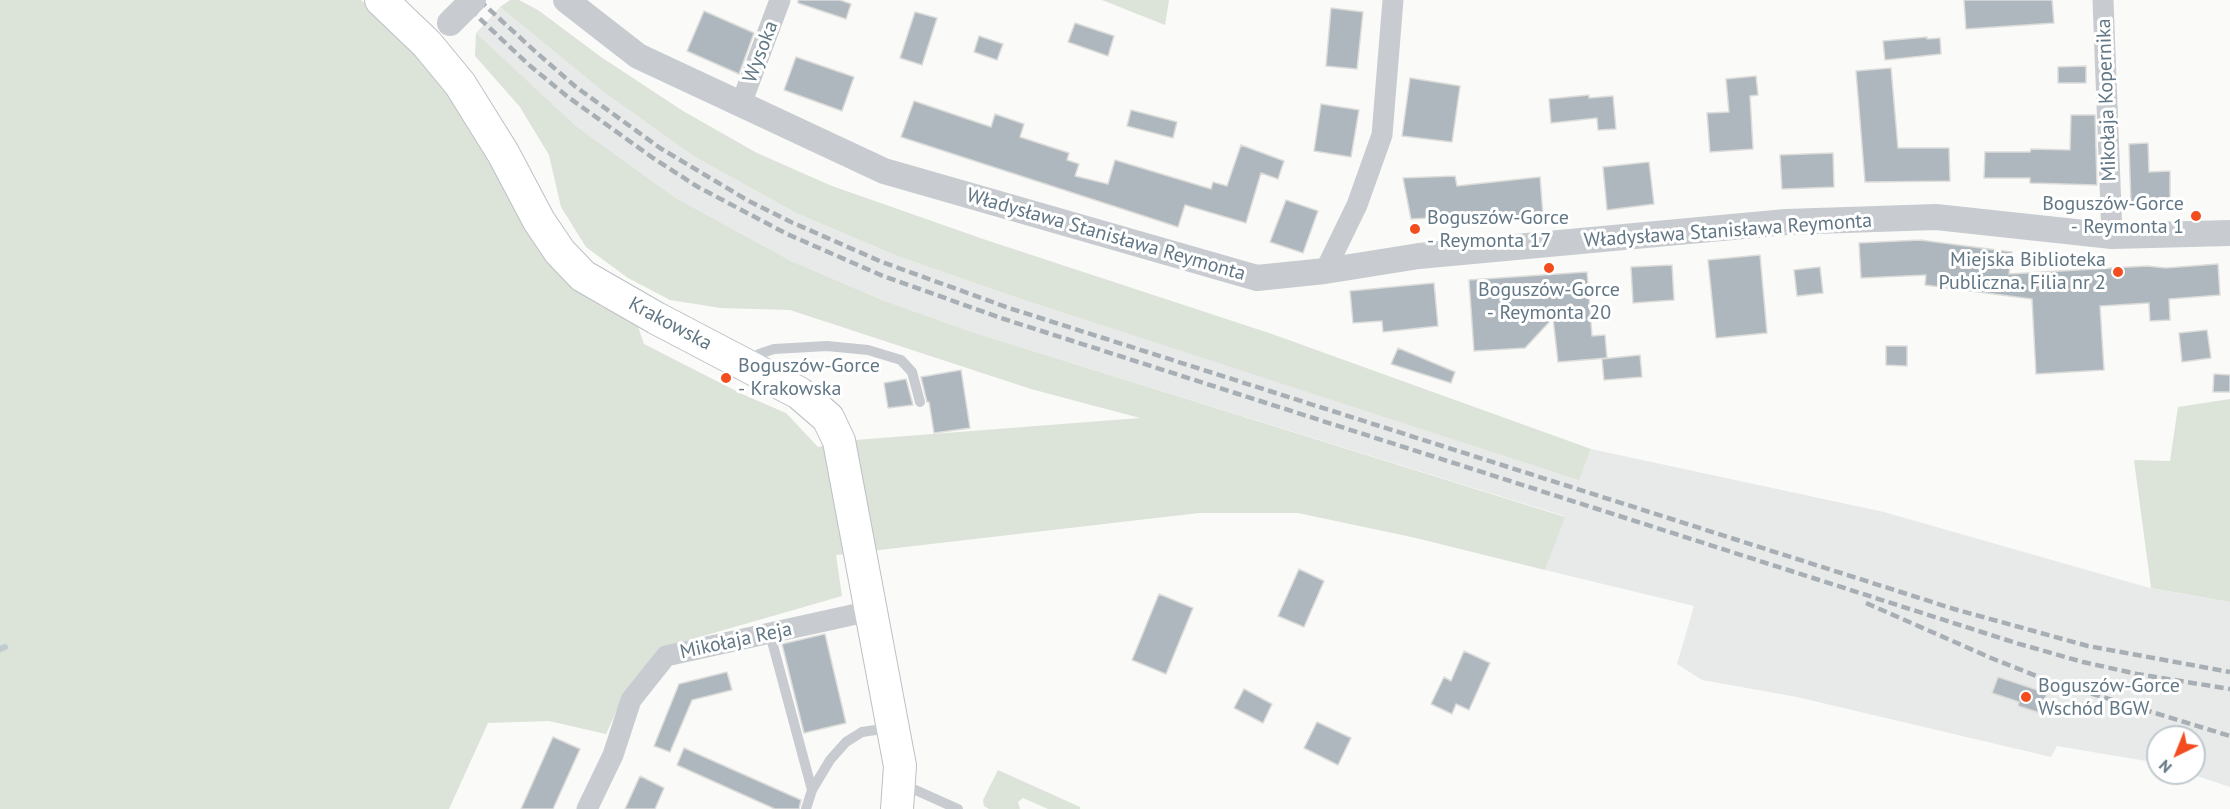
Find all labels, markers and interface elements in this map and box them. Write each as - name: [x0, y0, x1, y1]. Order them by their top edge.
- street label: Wysoka: [738, 18, 784, 86]
- street label: Mikołaja Kopernika: [2092, 18, 2122, 182]
- street label: Władysława Stanisława Reymonta: [964, 184, 1248, 286]
- place label: Boguszów-Gorce - Reymonta 1: [2042, 192, 2184, 239]
- place label: Boguszów-Gorce - Reymonta 17: [1427, 206, 1569, 253]
- street label: Władysława Stanisława Reymonta: [1583, 209, 1873, 253]
- marker: Boguszów-Gorce - Reymonta 1: [2189, 209, 2203, 223]
- marker: Boguszów-Gorce - Reymonta 17: [1408, 222, 1422, 236]
- place label: Miejska Biblioteka Publiczna. Filia nr 2: [1938, 248, 2106, 295]
- marker: Boguszów-Gorce - Reymonta 20: [1542, 261, 1556, 275]
- marker: Miejska Biblioteka Publiczna. Filia nr 2: [2111, 265, 2125, 279]
- place label: Boguszów-Gorce - Reymonta 20: [1478, 278, 1620, 325]
- street label: Krakowska: [624, 292, 716, 356]
- place label: Boguszów-Gorce - Krakowska: [738, 354, 880, 401]
- marker: Boguszów-Gorce - Krakowska: [719, 371, 733, 385]
- street label: Mikołaja Reja: [678, 617, 794, 665]
- place label: Boguszów-Gorce Wschód BGW: [2038, 674, 2180, 721]
- marker: Boguszów-Gorce Wschód BGW: [2019, 690, 2033, 704]
- north arrow: [2146, 725, 2206, 785]
- text: N: [2154, 756, 2176, 778]

